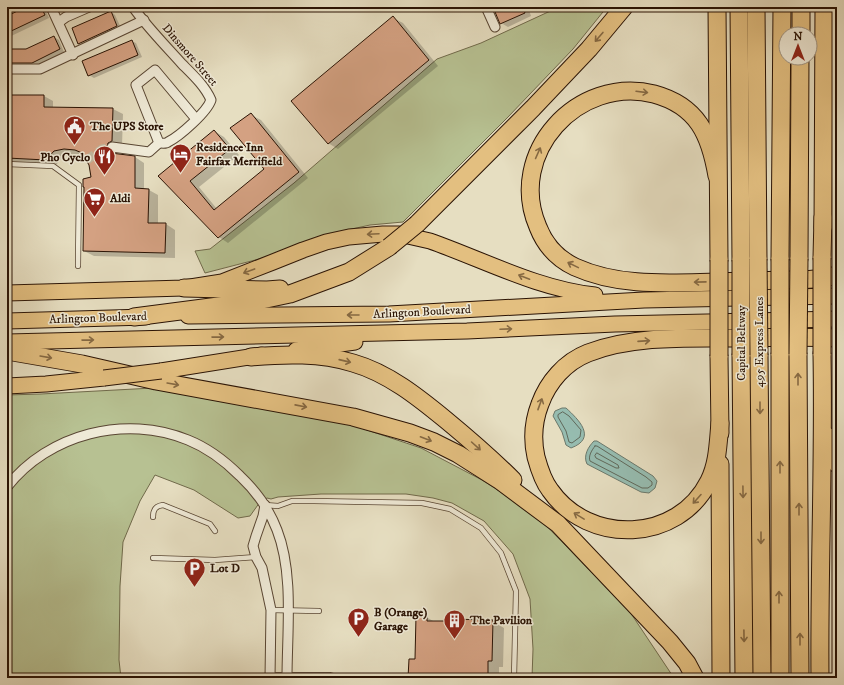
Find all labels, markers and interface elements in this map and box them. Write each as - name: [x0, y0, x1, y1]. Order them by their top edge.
- street label: Dinsmore Street: [159, 21, 221, 89]
- north arrow: [778, 26, 818, 66]
- text: N: [793, 30, 803, 44]
- one-way arrow: [594, 32, 604, 42]
- one-way arrow: [635, 88, 648, 96]
- public building icon: The UPS Store: [62, 113, 88, 146]
- place label: The UPS Store: [89, 119, 163, 134]
- place label: Residence Inn Fairfax Merrifield: [196, 140, 283, 169]
- hotel icon: Residence Inn Fairfax Merrifield: [167, 141, 193, 174]
- restaurant icon: Pho Cyclo: [92, 144, 118, 177]
- one-way arrow: [535, 148, 542, 160]
- place label: Pho Cyclo: [40, 150, 90, 165]
- supermarket icon: Aldi: [82, 185, 108, 218]
- place label: Aldi: [109, 191, 130, 206]
- one-way arrow: [367, 231, 380, 238]
- one-way arrow: [567, 261, 579, 268]
- one-way arrow: [244, 268, 256, 276]
- one-way arrow: [518, 272, 530, 280]
- one-way arrow: [694, 278, 707, 286]
- street label: 495 Express Lanes: [752, 297, 767, 387]
- street label: Arlington Boulevard: [373, 302, 471, 322]
- street label: Capital Beltway: [734, 305, 749, 381]
- street label: Arlington Boulevard: [49, 309, 147, 327]
- one-way arrow: [347, 311, 360, 319]
- one-way arrow: [499, 325, 512, 333]
- one-way arrow: [211, 334, 224, 341]
- one-way arrow: [81, 337, 94, 344]
- one-way arrow: [637, 337, 650, 344]
- one-way arrow: [39, 353, 52, 361]
- one-way arrow: [338, 357, 351, 365]
- one-way arrow: [795, 373, 802, 386]
- one-way arrow: [166, 380, 179, 388]
- one-way arrow: [536, 398, 544, 410]
- one-way arrow: [756, 401, 764, 414]
- one-way arrow: [294, 403, 307, 411]
- one-way arrow: [420, 436, 432, 444]
- one-way arrow: [471, 441, 482, 450]
- one-way arrow: [776, 461, 784, 474]
- one-way arrow: [739, 485, 747, 498]
- one-way arrow: [693, 493, 702, 504]
- one-way arrow: [795, 503, 803, 516]
- one-way arrow: [574, 512, 585, 520]
- one-way arrow: [757, 531, 765, 544]
- parking icon: Lot D: [181, 555, 207, 588]
- place label: Lot D: [210, 561, 240, 576]
- one-way arrow: [775, 591, 783, 604]
- place label: B (Orange) Garage: [374, 605, 427, 634]
- parking icon: B (Orange) Garage: [345, 606, 371, 639]
- building icon: The Pavilion: [441, 607, 467, 640]
- place label: The Pavilion: [469, 613, 533, 628]
- one-way arrow: [740, 629, 748, 642]
- one-way arrow: [796, 633, 804, 646]

